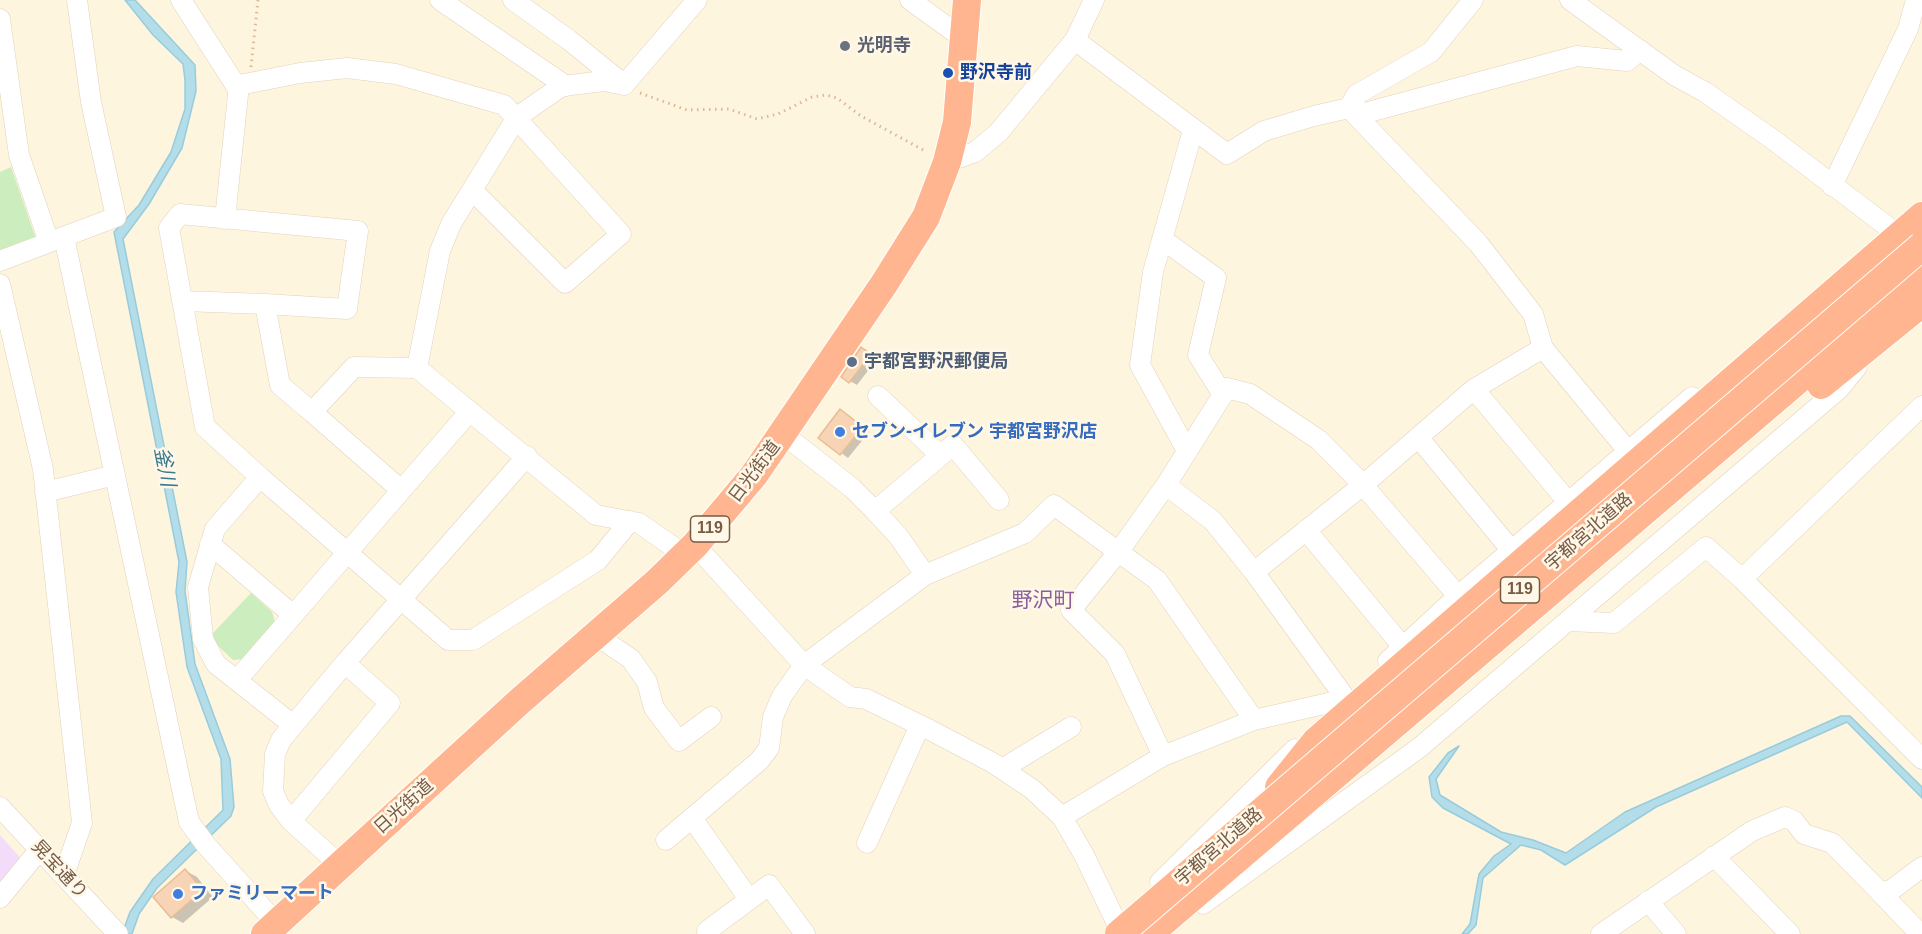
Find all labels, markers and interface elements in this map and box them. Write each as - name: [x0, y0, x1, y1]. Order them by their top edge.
- place label: 光明寺: [857, 35, 911, 57]
- marker: 光明寺: [838, 39, 852, 53]
- place label: 野沢寺前: [960, 62, 1032, 84]
- marker: 野沢寺前: [941, 66, 955, 80]
- place label: 宇都宮野沢郵便局: [864, 351, 1008, 373]
- marker: 宇都宮野沢郵便局: [845, 355, 859, 369]
- place label: セブン-イレブン 宇都宮野沢店: [852, 421, 1097, 443]
- marker: セブン-イレブン 宇都宮野沢店: [833, 425, 847, 439]
- street label: 日光街道: [725, 437, 785, 507]
- water label: 釜川: [148, 445, 180, 489]
- street label: 宇都宮北道路: [1541, 488, 1637, 576]
- road number: 119: [690, 516, 730, 542]
- road number: 119: [1500, 577, 1540, 603]
- district label: 野沢町: [1012, 588, 1074, 614]
- street label: 日光街道: [370, 775, 438, 839]
- street label: 宇都宮北道路: [1171, 803, 1267, 891]
- street label: 晃宝通り: [27, 836, 91, 904]
- place label: ファミリーマート: [190, 883, 334, 905]
- marker: ファミリーマート: [171, 887, 185, 901]

